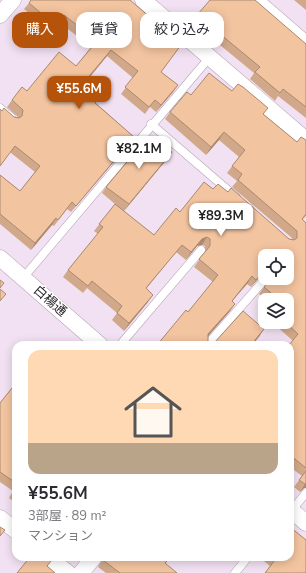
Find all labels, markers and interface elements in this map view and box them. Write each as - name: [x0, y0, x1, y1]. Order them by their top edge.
- chip: 購入: [12, 12, 68, 48]
- chip: 賃貸: [76, 12, 132, 48]
- chip: 絞り込み: [140, 12, 224, 48]
- pin: ¥55.6M: [46, 76, 112, 110]
- text: ¥55.6M: [56, 80, 102, 98]
- pin: ¥82.1M: [106, 136, 172, 170]
- text: ¥82.1M: [116, 140, 162, 158]
- pin: ¥89.3M: [188, 203, 254, 237]
- text: ¥89.3M: [198, 207, 244, 225]
- map controls: [258, 249, 294, 329]
- button: locate: [258, 249, 294, 285]
- street label: 白楊通: [29, 281, 71, 321]
- button: layers: [258, 293, 294, 329]
- icon: home: [117, 376, 189, 448]
- text: ¥55.6M: [28, 482, 88, 505]
- text: 3部屋 · 89 m²: [28, 507, 106, 525]
- text: マンション: [28, 527, 93, 545]

